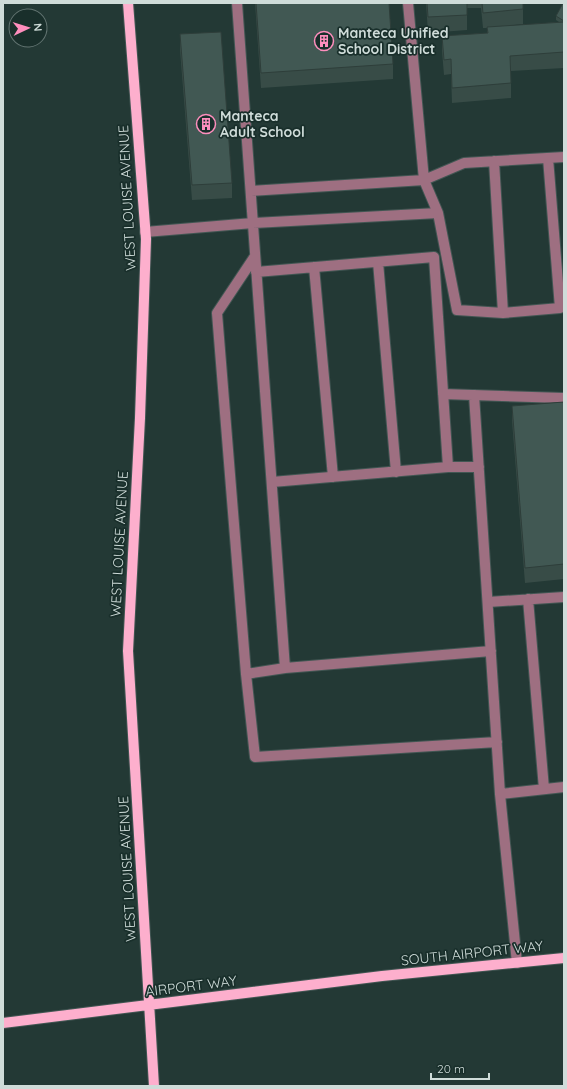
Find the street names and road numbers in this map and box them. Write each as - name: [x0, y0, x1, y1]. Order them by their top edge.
- street label: WEST LOUISE AVENUE: [114, 125, 140, 271]
- street label: WEST LOUISE AVENUE: [106, 471, 132, 617]
- street label: WEST LOUISE AVENUE: [114, 796, 140, 942]
- street label: SOUTH AIRPORT WAY: [400, 937, 544, 969]
- street label: AIRPORT WAY: [144, 971, 238, 1001]

